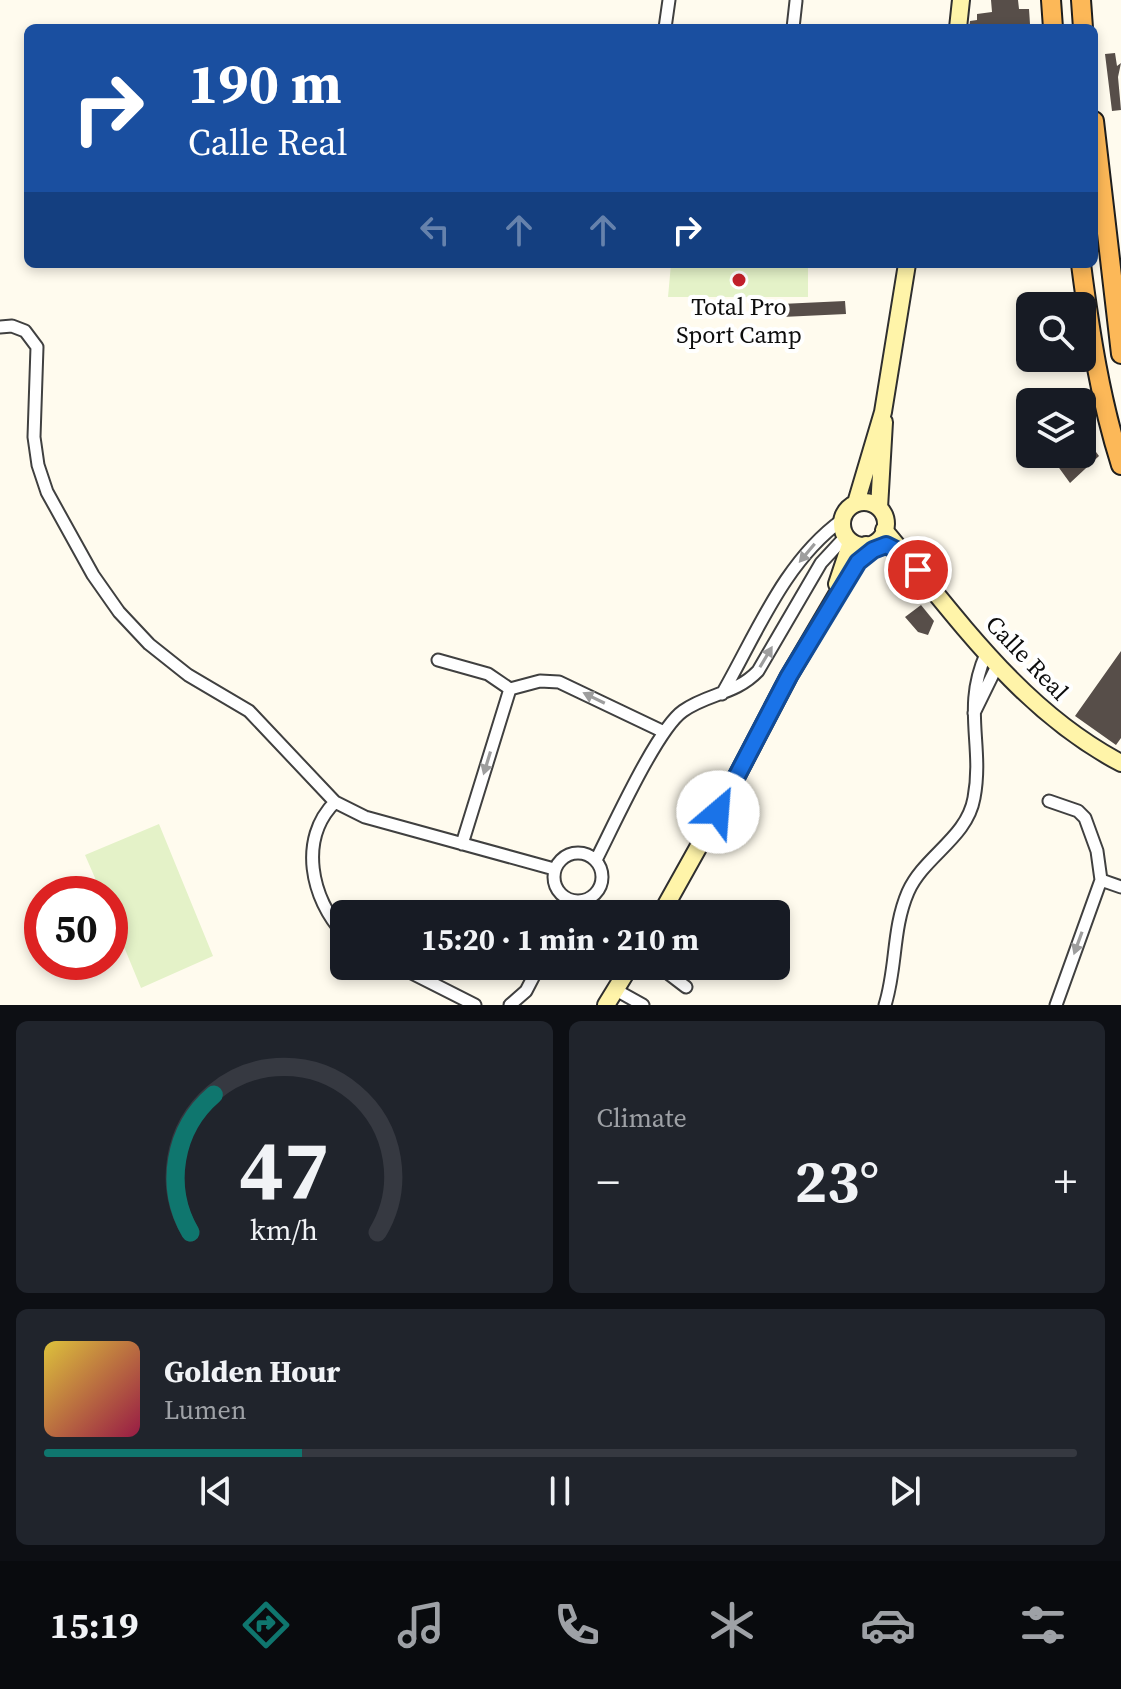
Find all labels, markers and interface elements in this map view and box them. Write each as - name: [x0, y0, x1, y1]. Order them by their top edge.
- text: 190 m: [188, 45, 342, 122]
- icon: right: [56, 56, 160, 160]
- text: Calle Real: [188, 118, 347, 167]
- icon: left: [413, 208, 457, 252]
- icon: ahead: [497, 208, 541, 252]
- icon: ahead: [581, 208, 625, 252]
- icon: right: [665, 208, 709, 252]
- marker: Total Pro Sport Camp: [730, 271, 748, 289]
- place label: Total Pro Sport Camp: [676, 290, 802, 351]
- map controls: [1016, 292, 1096, 468]
- button: search: [1016, 292, 1096, 372]
- button: layers: [1016, 388, 1096, 468]
- pin: [884, 536, 952, 604]
- one-way arrow: [799, 543, 816, 563]
- icon: arrive: [896, 548, 940, 592]
- street label: Calle Real: [979, 608, 1076, 707]
- one-way arrow: [759, 646, 773, 668]
- one-way arrow: [582, 691, 605, 705]
- one-way arrow: [480, 752, 493, 776]
- position arrow: [676, 770, 760, 854]
- speed limit sign: 50: [24, 876, 128, 980]
- text: 15:20 · 1 min · 210 m: [421, 919, 699, 960]
- one-way arrow: [1072, 931, 1084, 955]
- text: Climate: [597, 1100, 687, 1136]
- text: 47: [239, 1113, 329, 1227]
- text: 23°: [794, 1140, 879, 1222]
- text: −: [597, 1151, 620, 1212]
- text: +: [1054, 1151, 1077, 1212]
- text: km/h: [250, 1210, 318, 1250]
- text: Golden Hour: [164, 1351, 340, 1392]
- text: Lumen: [164, 1392, 246, 1428]
- icon: previous: [194, 1469, 238, 1513]
- icon: pause: [538, 1469, 582, 1513]
- icon: next: [883, 1469, 927, 1513]
- icon: directions: [238, 1597, 294, 1653]
- icon: music: [393, 1597, 449, 1653]
- icon: phone: [549, 1597, 605, 1653]
- icon: climate: [704, 1597, 760, 1653]
- icon: car: [860, 1597, 916, 1653]
- icon: filters: [1015, 1597, 1071, 1653]
- text: 15:19: [50, 1601, 139, 1650]

